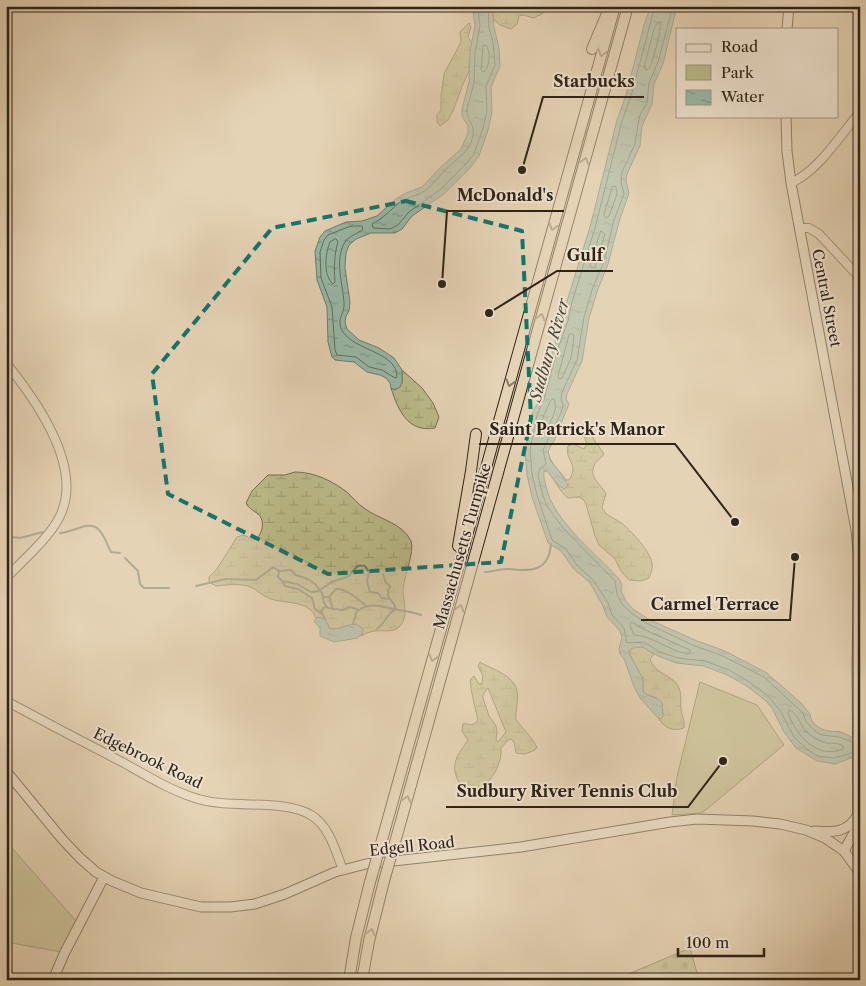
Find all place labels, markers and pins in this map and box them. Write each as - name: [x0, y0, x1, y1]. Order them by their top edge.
- callout: Starbucks: [543, 66, 644, 97]
- callout: McDonald's: [447, 180, 564, 211]
- callout: Gulf: [557, 240, 613, 271]
- callout: Saint Patrick's Manor: [479, 413, 675, 444]
- callout: Carmel Terrace: [641, 589, 790, 620]
- callout: Sudbury River Tennis Club: [446, 776, 688, 807]

